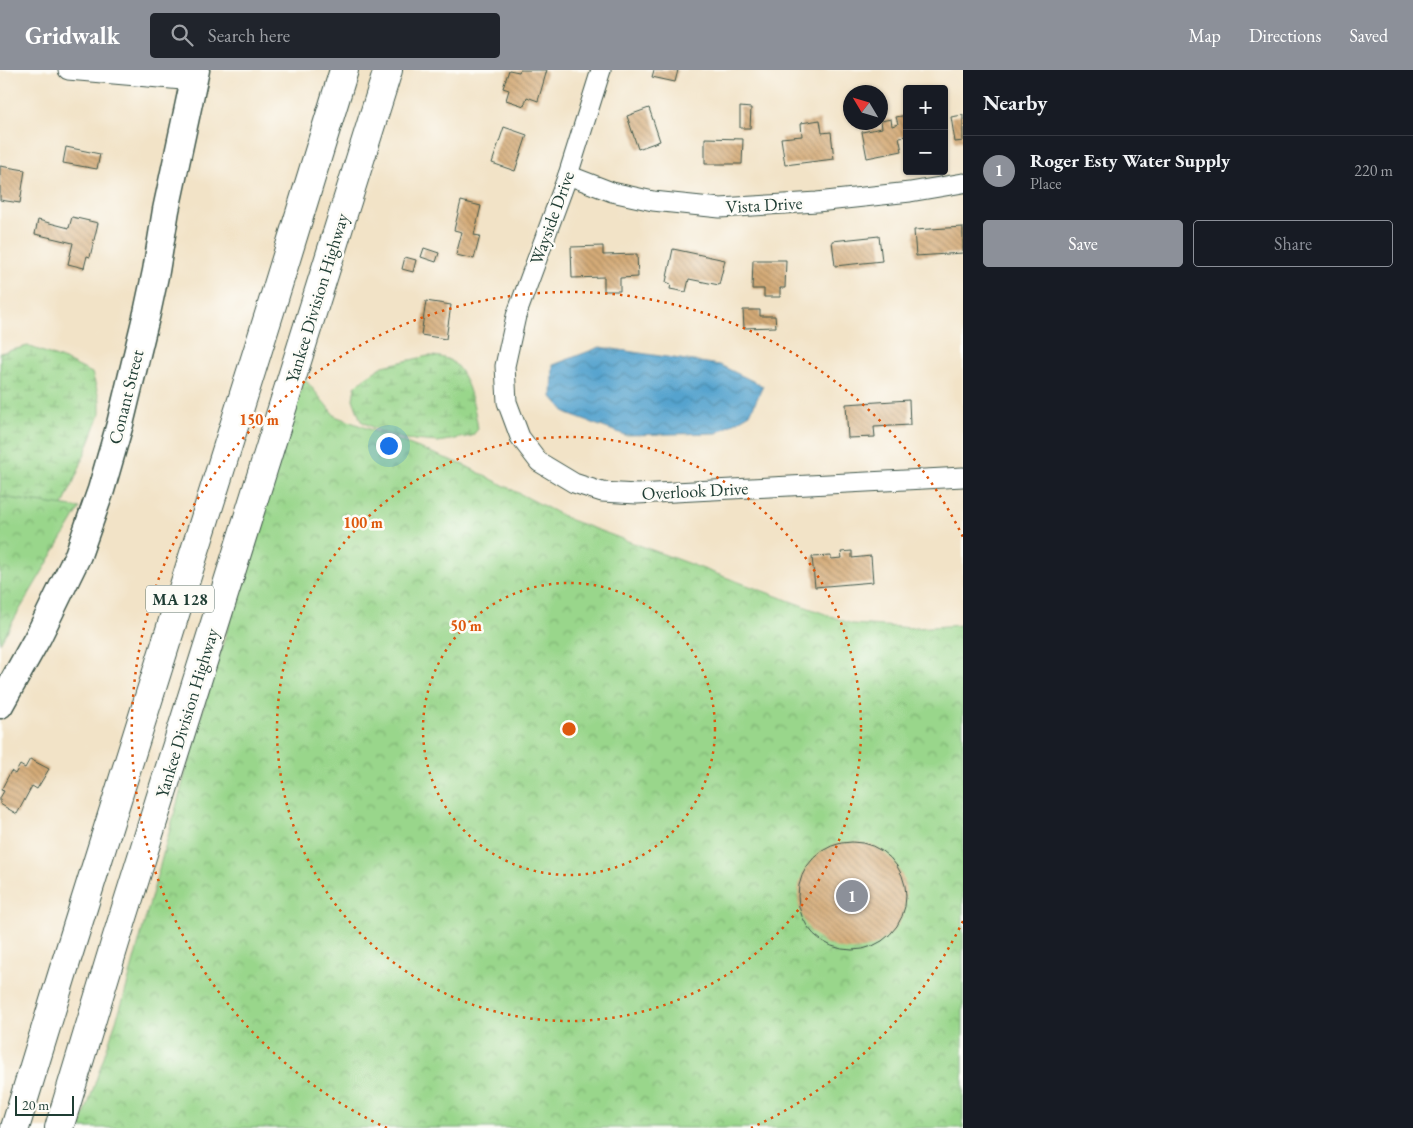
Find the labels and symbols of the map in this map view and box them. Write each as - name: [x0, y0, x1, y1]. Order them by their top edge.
- north arrow: [843, 85, 888, 130]
- street label: Wayside Drive: [524, 168, 579, 268]
- street label: Vista Drive: [725, 191, 803, 218]
- street label: Yankee Division Highway: [280, 210, 353, 386]
- street label: Conant Street: [103, 347, 148, 447]
- text: 150 m: [239, 410, 279, 429]
- your location: [376, 433, 402, 459]
- street label: Overlook Drive: [641, 476, 749, 505]
- text: 100 m: [343, 513, 383, 532]
- road number: MA 128: [146, 586, 214, 612]
- text: 50 m: [450, 616, 482, 635]
- street label: Yankee Division Highway: [150, 625, 223, 801]
- centre of rings: [560, 720, 578, 738]
- pin: 1: [836, 877, 868, 915]
- scale bar: [15, 1093, 74, 1116]

